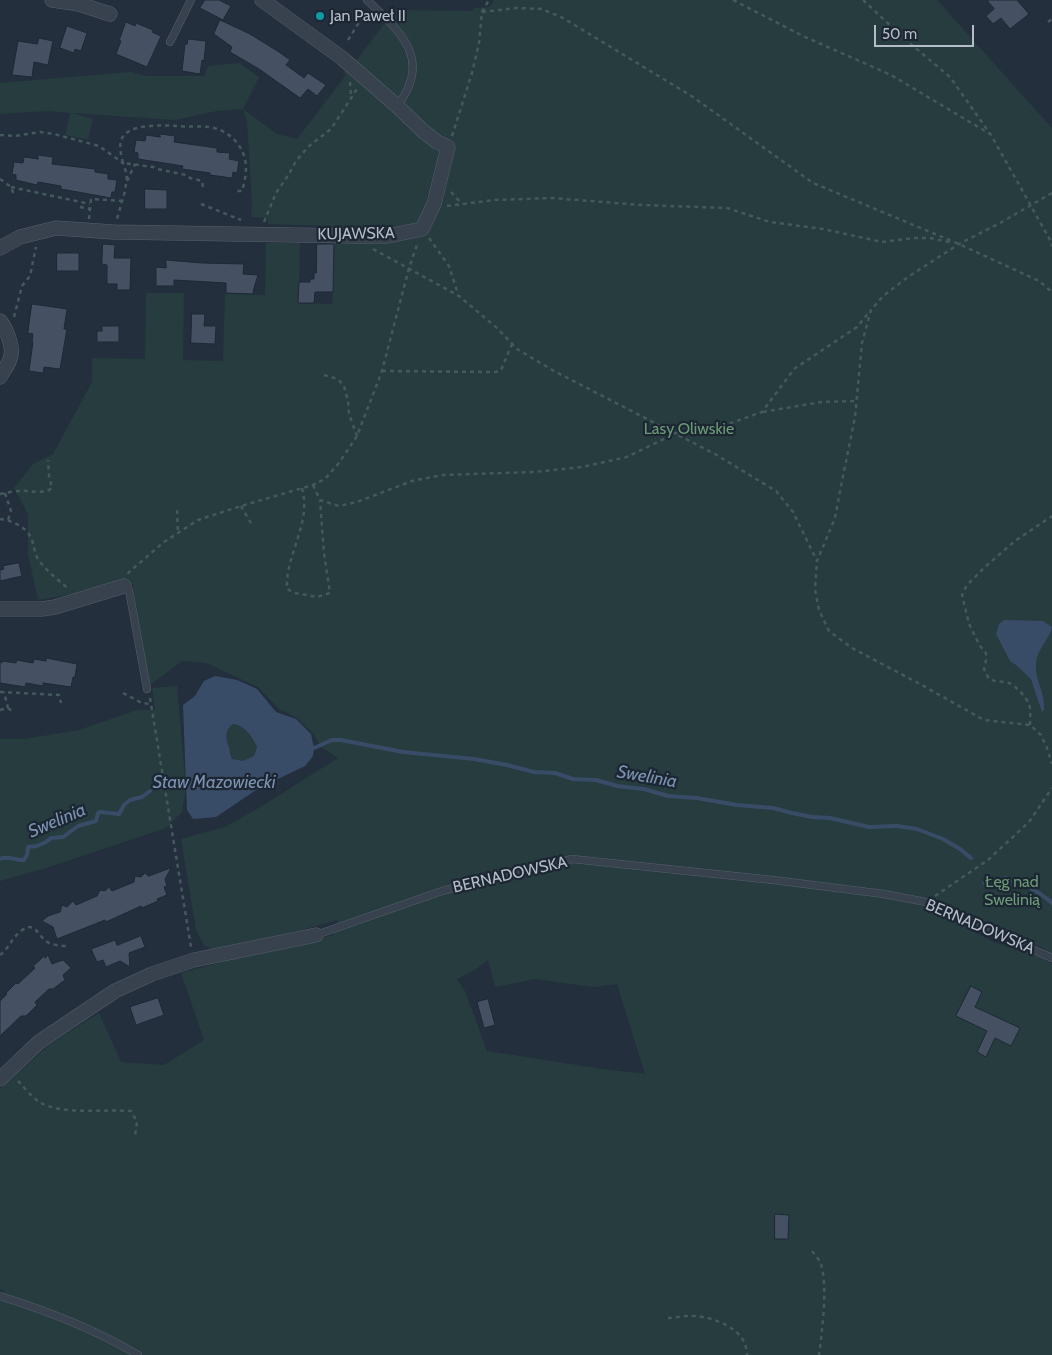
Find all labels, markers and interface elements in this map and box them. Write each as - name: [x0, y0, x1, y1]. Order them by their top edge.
- place label: Jan Paweł II: [330, 6, 406, 26]
- marker: Jan Paweł II: [314, 10, 326, 22]
- scale bar: [877, 15, 977, 47]
- text: 50 m: [882, 25, 917, 43]
- street label: KUJAWSKA: [317, 224, 395, 244]
- park label: Lasy Oliwskie: [644, 419, 734, 439]
- water label: Swelinia: [615, 761, 679, 793]
- water label: Staw Mazowiecki: [152, 772, 276, 794]
- water label: Swelinia: [25, 799, 89, 843]
- street label: BERNADOWSKA: [451, 853, 569, 897]
- park label: Łęg nad Swelinią: [984, 872, 1040, 910]
- street label: BERNADOWSKA: [923, 895, 1037, 959]

